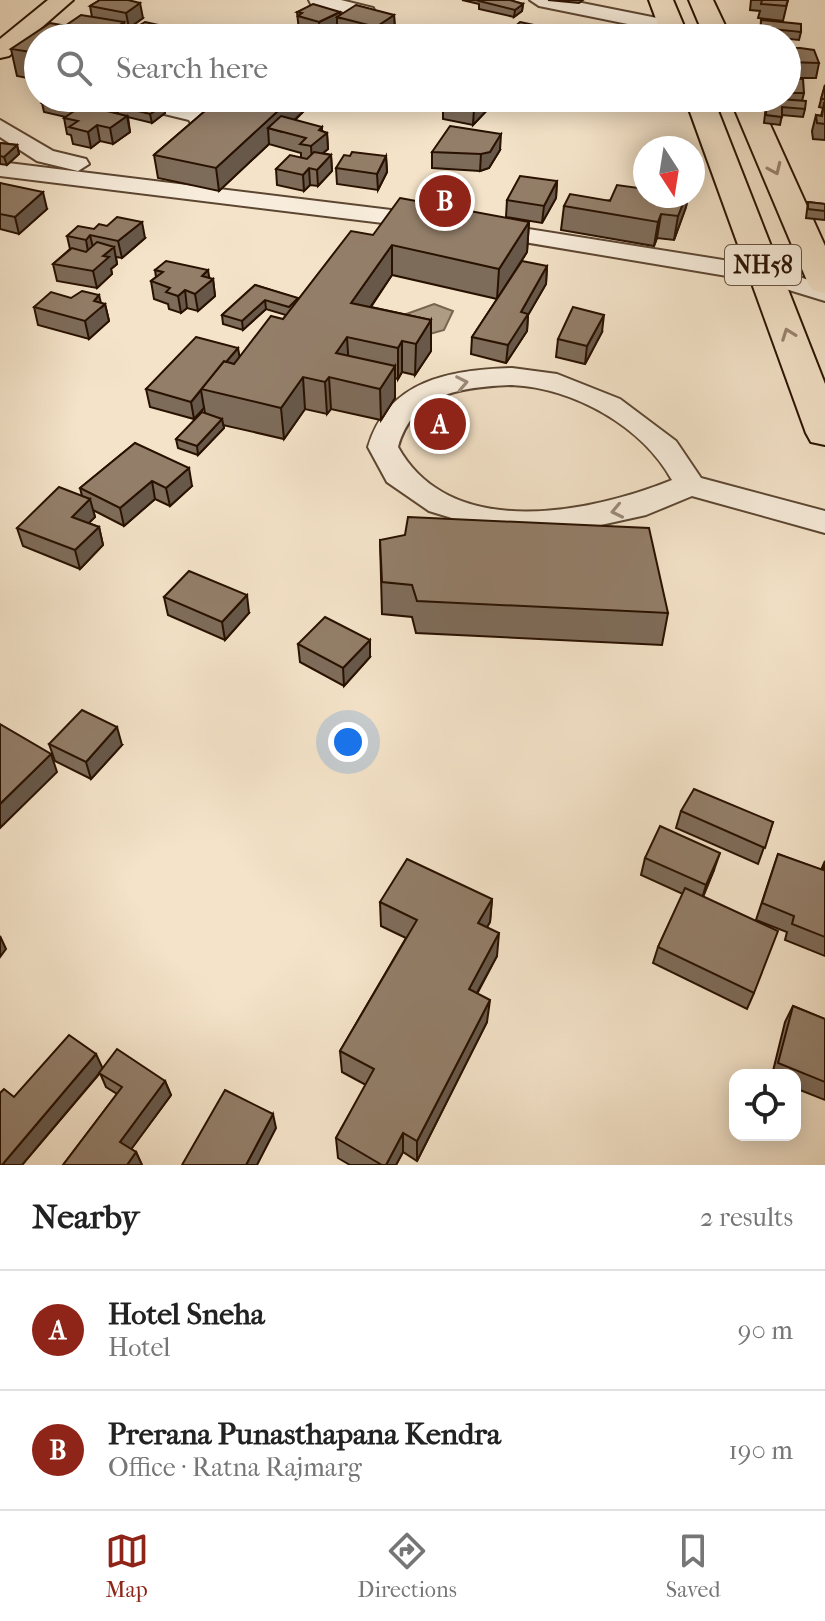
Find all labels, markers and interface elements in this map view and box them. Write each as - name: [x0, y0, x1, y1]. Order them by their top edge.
- search box: [24, 24, 801, 112]
- icon: search: [52, 46, 96, 90]
- text: Search here: [116, 51, 268, 86]
- north arrow: [633, 136, 705, 208]
- one-way arrow: [766, 161, 782, 176]
- pin: B: [419, 171, 471, 231]
- road number: NH58: [725, 245, 801, 285]
- one-way arrow: [781, 328, 798, 342]
- one-way arrow: [455, 375, 469, 392]
- pin: A: [414, 394, 466, 454]
- one-way arrow: [610, 502, 624, 519]
- your location: [328, 722, 368, 762]
- map controls: [729, 1069, 801, 1141]
- button: locate: [729, 1069, 801, 1141]
- text: Nearby: [32, 1197, 139, 1237]
- text: 2 results: [700, 1202, 793, 1233]
- text: Hotel Sneha: [108, 1297, 265, 1332]
- text: A: [50, 1315, 66, 1346]
- text: 90 m: [738, 1315, 793, 1346]
- text: Hotel: [108, 1332, 171, 1363]
- text: Prerana Punasthapana Kendra: [108, 1417, 501, 1452]
- text: B: [50, 1435, 66, 1466]
- text: 190 m: [729, 1435, 793, 1466]
- text: Office · Ratna Rajmarg: [108, 1452, 362, 1483]
- tab: Map: [105, 1529, 149, 1603]
- tab: Directions: [358, 1529, 457, 1603]
- tab: Saved: [666, 1529, 720, 1603]

